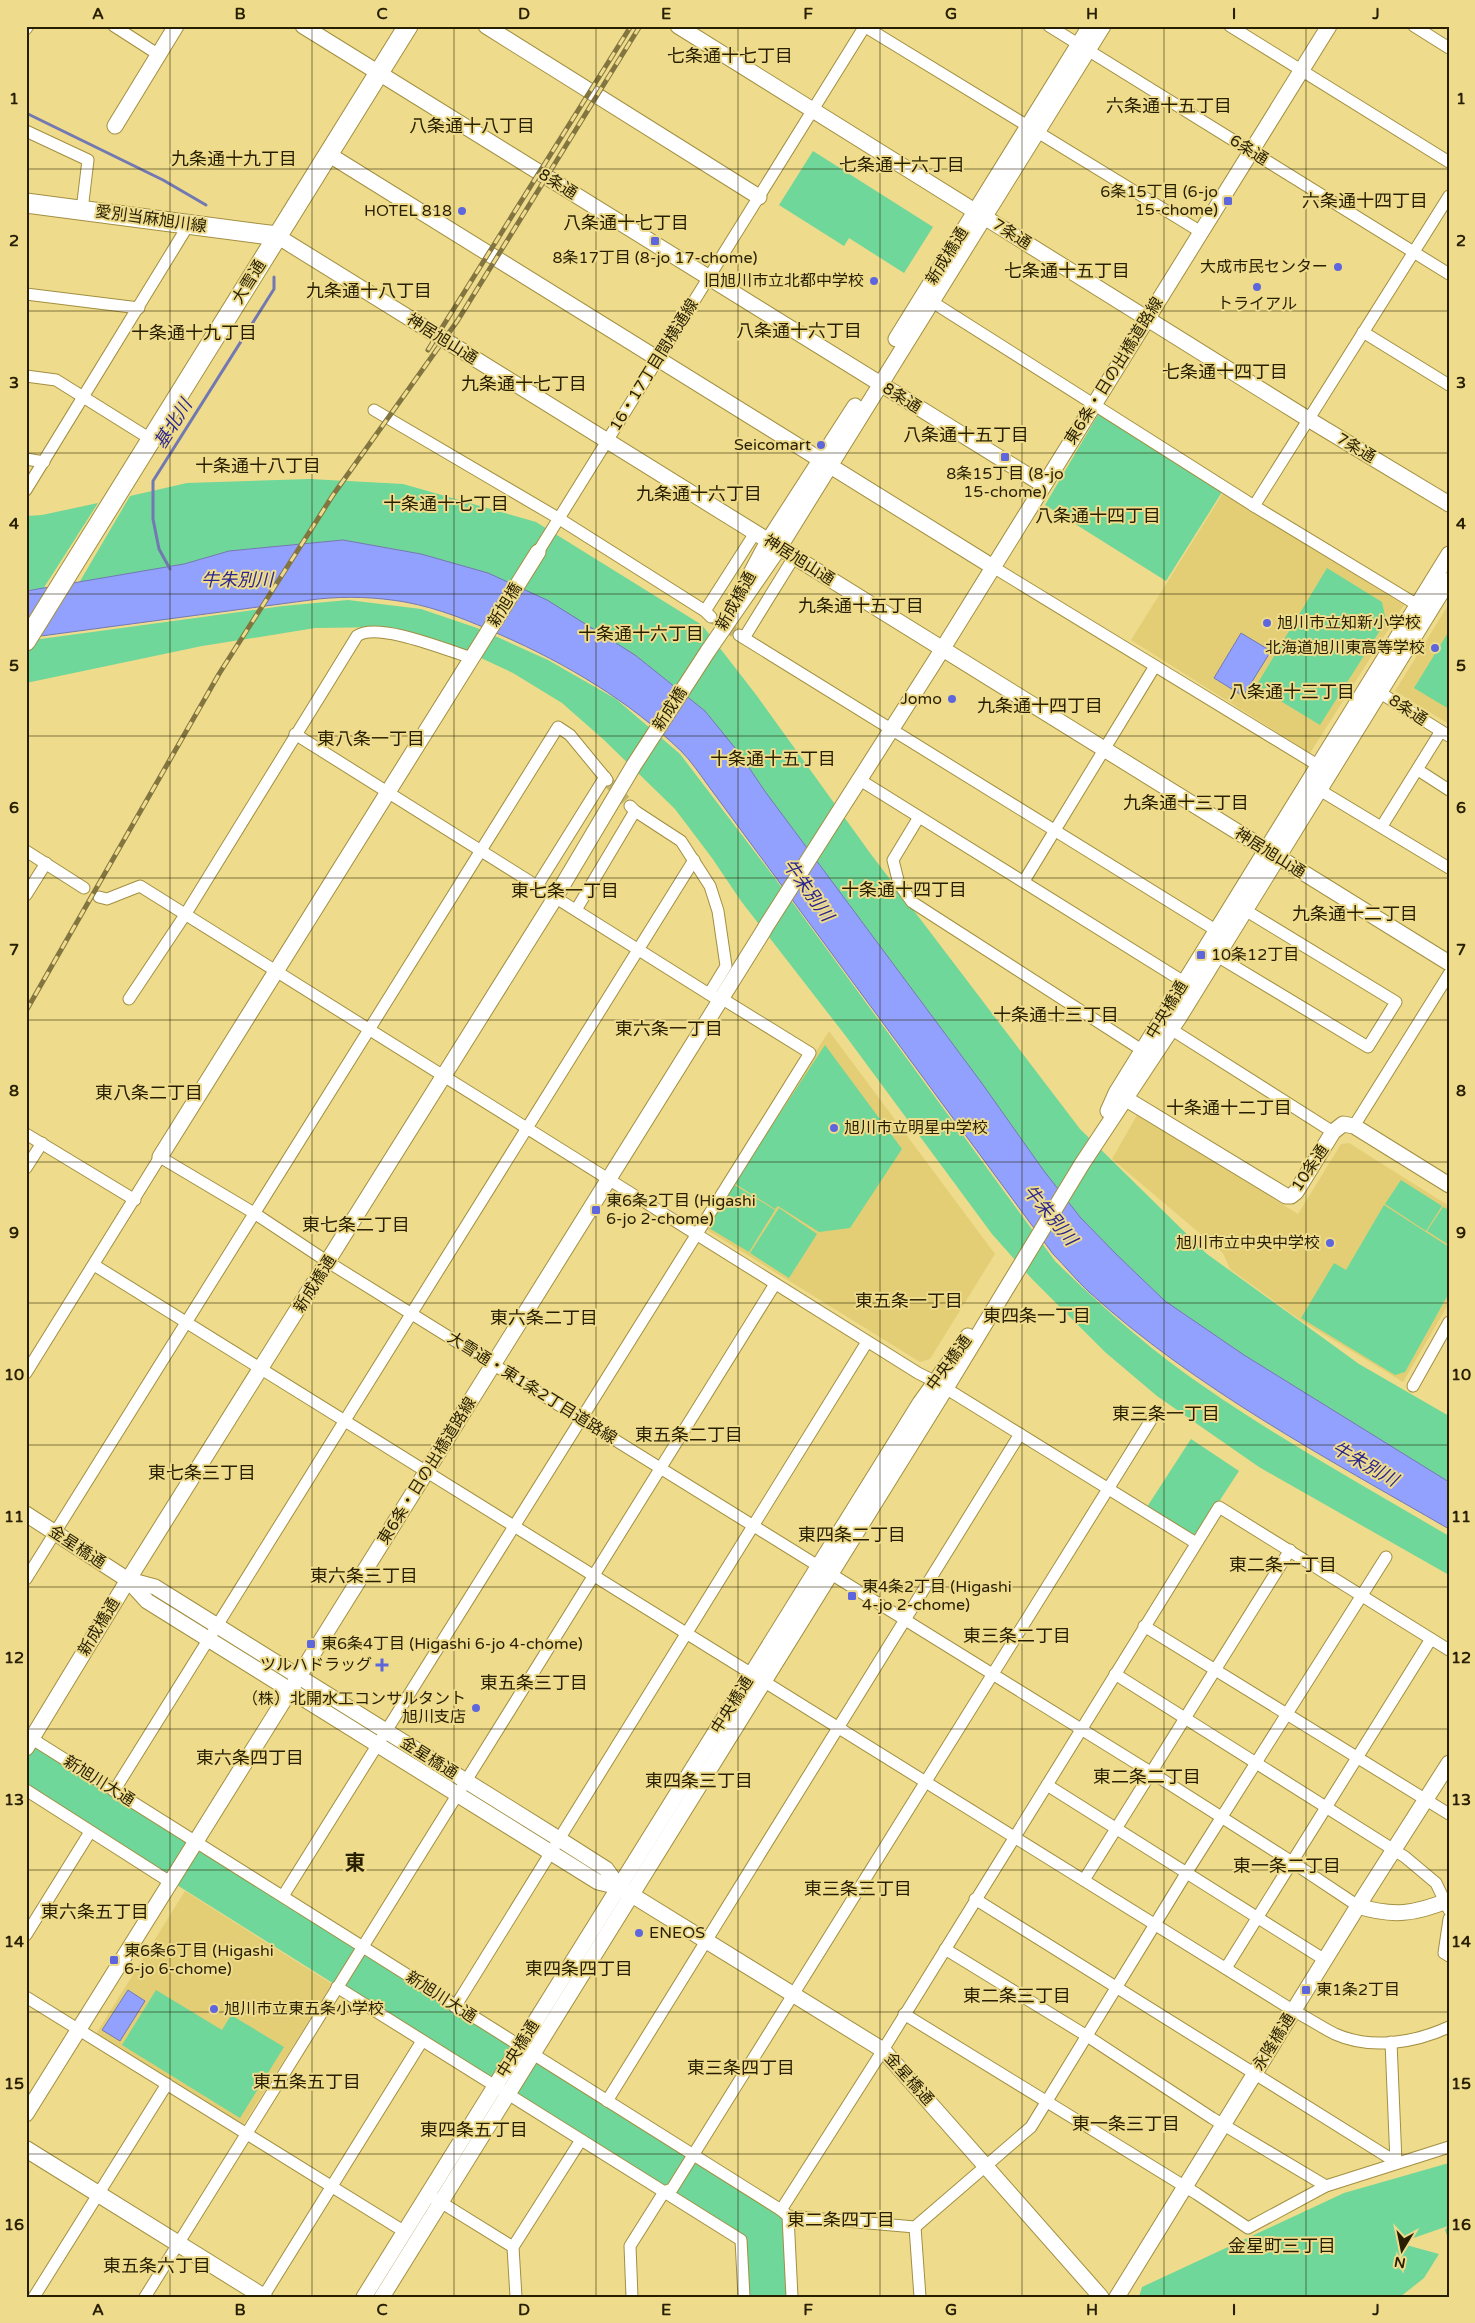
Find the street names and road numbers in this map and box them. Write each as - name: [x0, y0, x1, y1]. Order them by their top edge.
- street label: 6条通: [1226, 130, 1272, 170]
- street label: 8条通: [535, 164, 581, 204]
- street label: 愛別当麻旭川線: [94, 201, 208, 237]
- street label: 7条通: [989, 214, 1035, 254]
- street label: 新成橋通: [922, 224, 972, 288]
- street label: 大雪通: [228, 256, 270, 308]
- street label: 東6条・日の出橋道路線: [1060, 294, 1168, 448]
- street label: 16・17丁目間横通線: [605, 295, 703, 435]
- street label: 神居旭山通: [403, 309, 481, 369]
- street label: 8条通: [879, 378, 925, 418]
- street label: 7条通: [1333, 429, 1379, 467]
- street label: 神居旭山通: [760, 530, 838, 590]
- street label: 新成橋通: [712, 568, 760, 634]
- street label: 新旭橋: [484, 579, 526, 631]
- street label: 新成橋: [649, 683, 691, 735]
- street label: 8条通: [1385, 690, 1431, 730]
- street label: 神居旭山通: [1231, 823, 1309, 883]
- street label: 中央橋通: [1142, 977, 1192, 1043]
- street label: 10条通: [1287, 1141, 1333, 1195]
- street label: 新成橋通: [290, 1252, 340, 1316]
- street label: 大雪通・東1条2丁目道路線: [444, 1328, 620, 1448]
- street label: 中央橋通: [922, 1331, 976, 1395]
- street label: 東6条・日の出橋道路線: [373, 1394, 481, 1548]
- street label: 金星橋通: [45, 1521, 109, 1573]
- street label: 新成橋通: [74, 1594, 124, 1660]
- street label: 中央橋通: [707, 1673, 757, 1737]
- street label: 金星橋通: [397, 1733, 461, 1783]
- street label: 新旭川大通: [60, 1751, 138, 1811]
- street label: 新旭川大通: [402, 1967, 480, 2027]
- street label: 永隆橋通: [1249, 2010, 1299, 2074]
- street label: 中央橋通: [493, 2017, 543, 2081]
- street label: 金星橋通: [880, 2049, 938, 2109]

